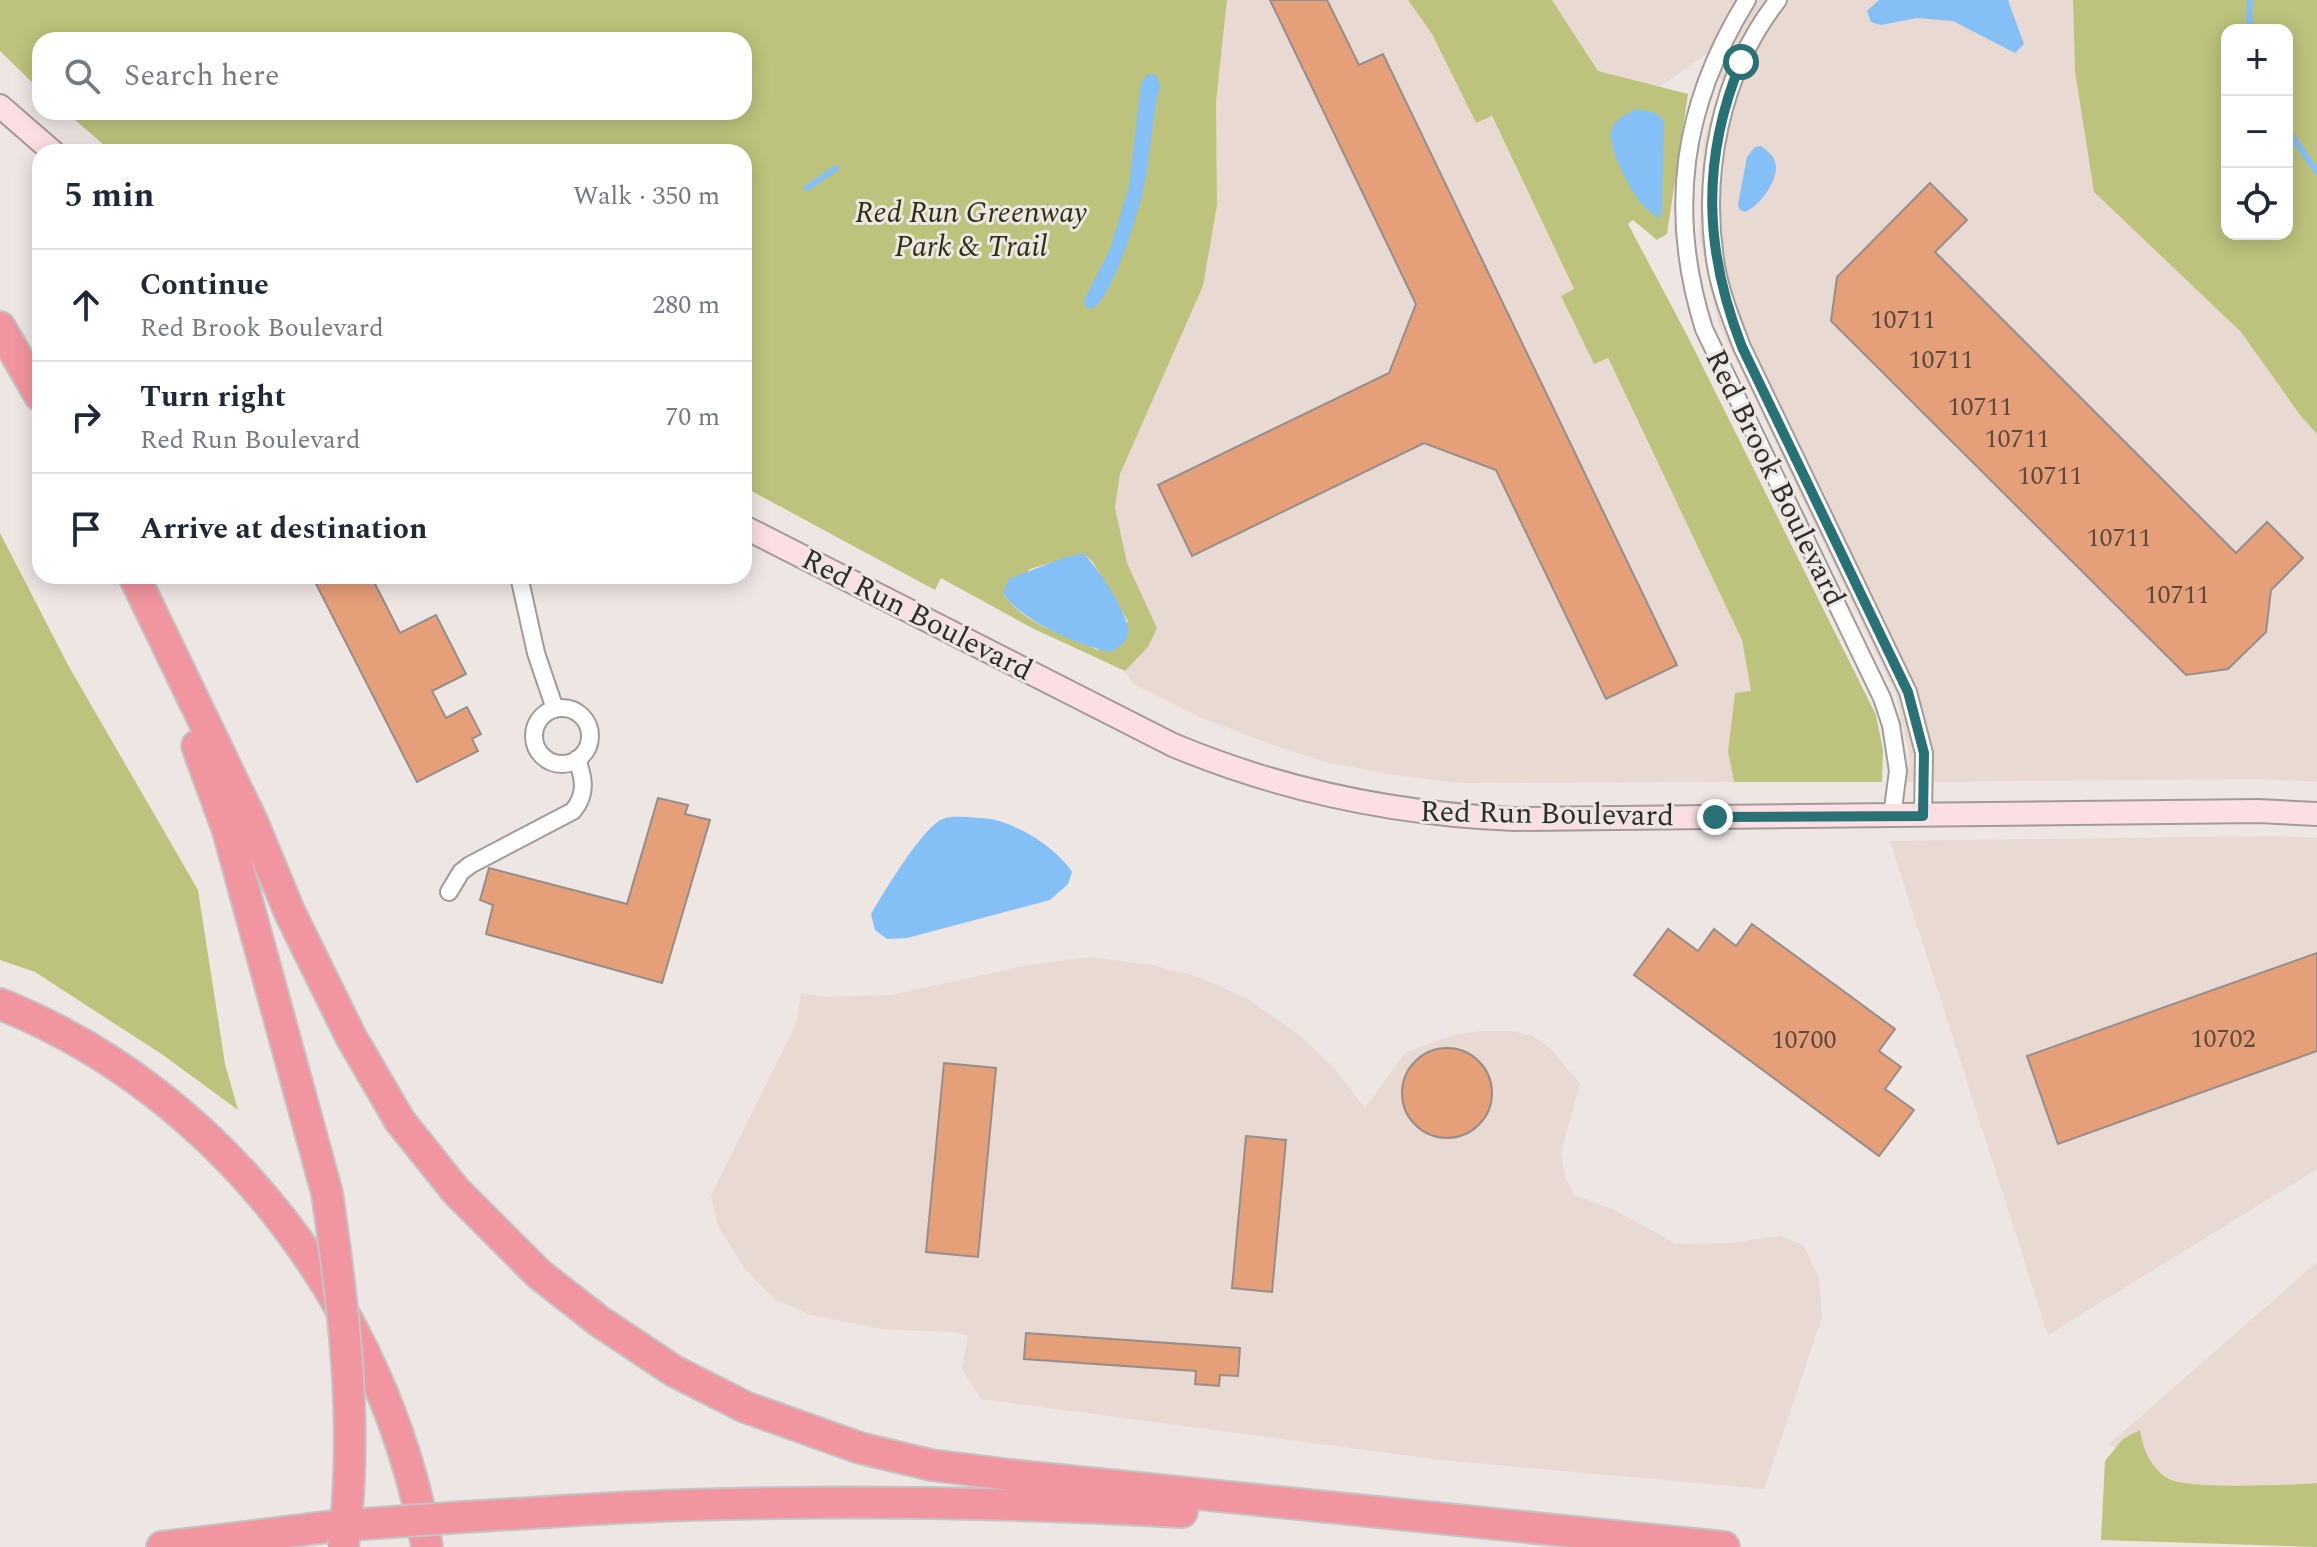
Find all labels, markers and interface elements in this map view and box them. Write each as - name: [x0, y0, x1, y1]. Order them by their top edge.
- map controls: [2221, 24, 2293, 240]
- button: +: [2221, 24, 2293, 96]
- search box: [32, 32, 752, 120]
- route start: [1723, 44, 1759, 80]
- text: Search here: [124, 53, 280, 99]
- icon: search: [60, 54, 104, 98]
- button: −: [2221, 96, 2293, 168]
- button: locate: [2221, 168, 2293, 240]
- text: 5 min: [64, 170, 154, 222]
- text: Walk · 350 m: [573, 176, 720, 216]
- park label: Red Run Greenway Park & Trail: [855, 190, 1088, 270]
- text: Continue: [140, 262, 269, 308]
- icon: ahead: [64, 283, 108, 327]
- text: 280 m: [652, 285, 720, 325]
- house number: 10711: [1870, 300, 1936, 340]
- text: Red Brook Boulevard: [140, 308, 384, 348]
- house number: 10711: [1908, 340, 1974, 380]
- street label: Red Brook Boulevard: [1693, 342, 1857, 614]
- text: Turn right: [140, 374, 286, 420]
- house number: 10711: [1947, 387, 2013, 427]
- icon: right: [64, 395, 108, 439]
- text: 70 m: [665, 397, 720, 437]
- house number: 10711: [1984, 419, 2050, 459]
- text: Red Run Boulevard: [140, 420, 360, 460]
- house number: 10711: [2017, 456, 2083, 496]
- text: Arrive at destination: [140, 506, 427, 552]
- icon: arrive: [64, 507, 108, 551]
- house number: 10711: [2086, 518, 2152, 558]
- street label: Red Run Boulevard: [793, 537, 1041, 693]
- house number: 10711: [2144, 575, 2210, 615]
- street label: Red Run Boulevard: [1419, 789, 1675, 839]
- route end: [1697, 799, 1733, 835]
- house number: 10702: [2190, 1019, 2256, 1059]
- house number: 10700: [1771, 1020, 1837, 1060]

